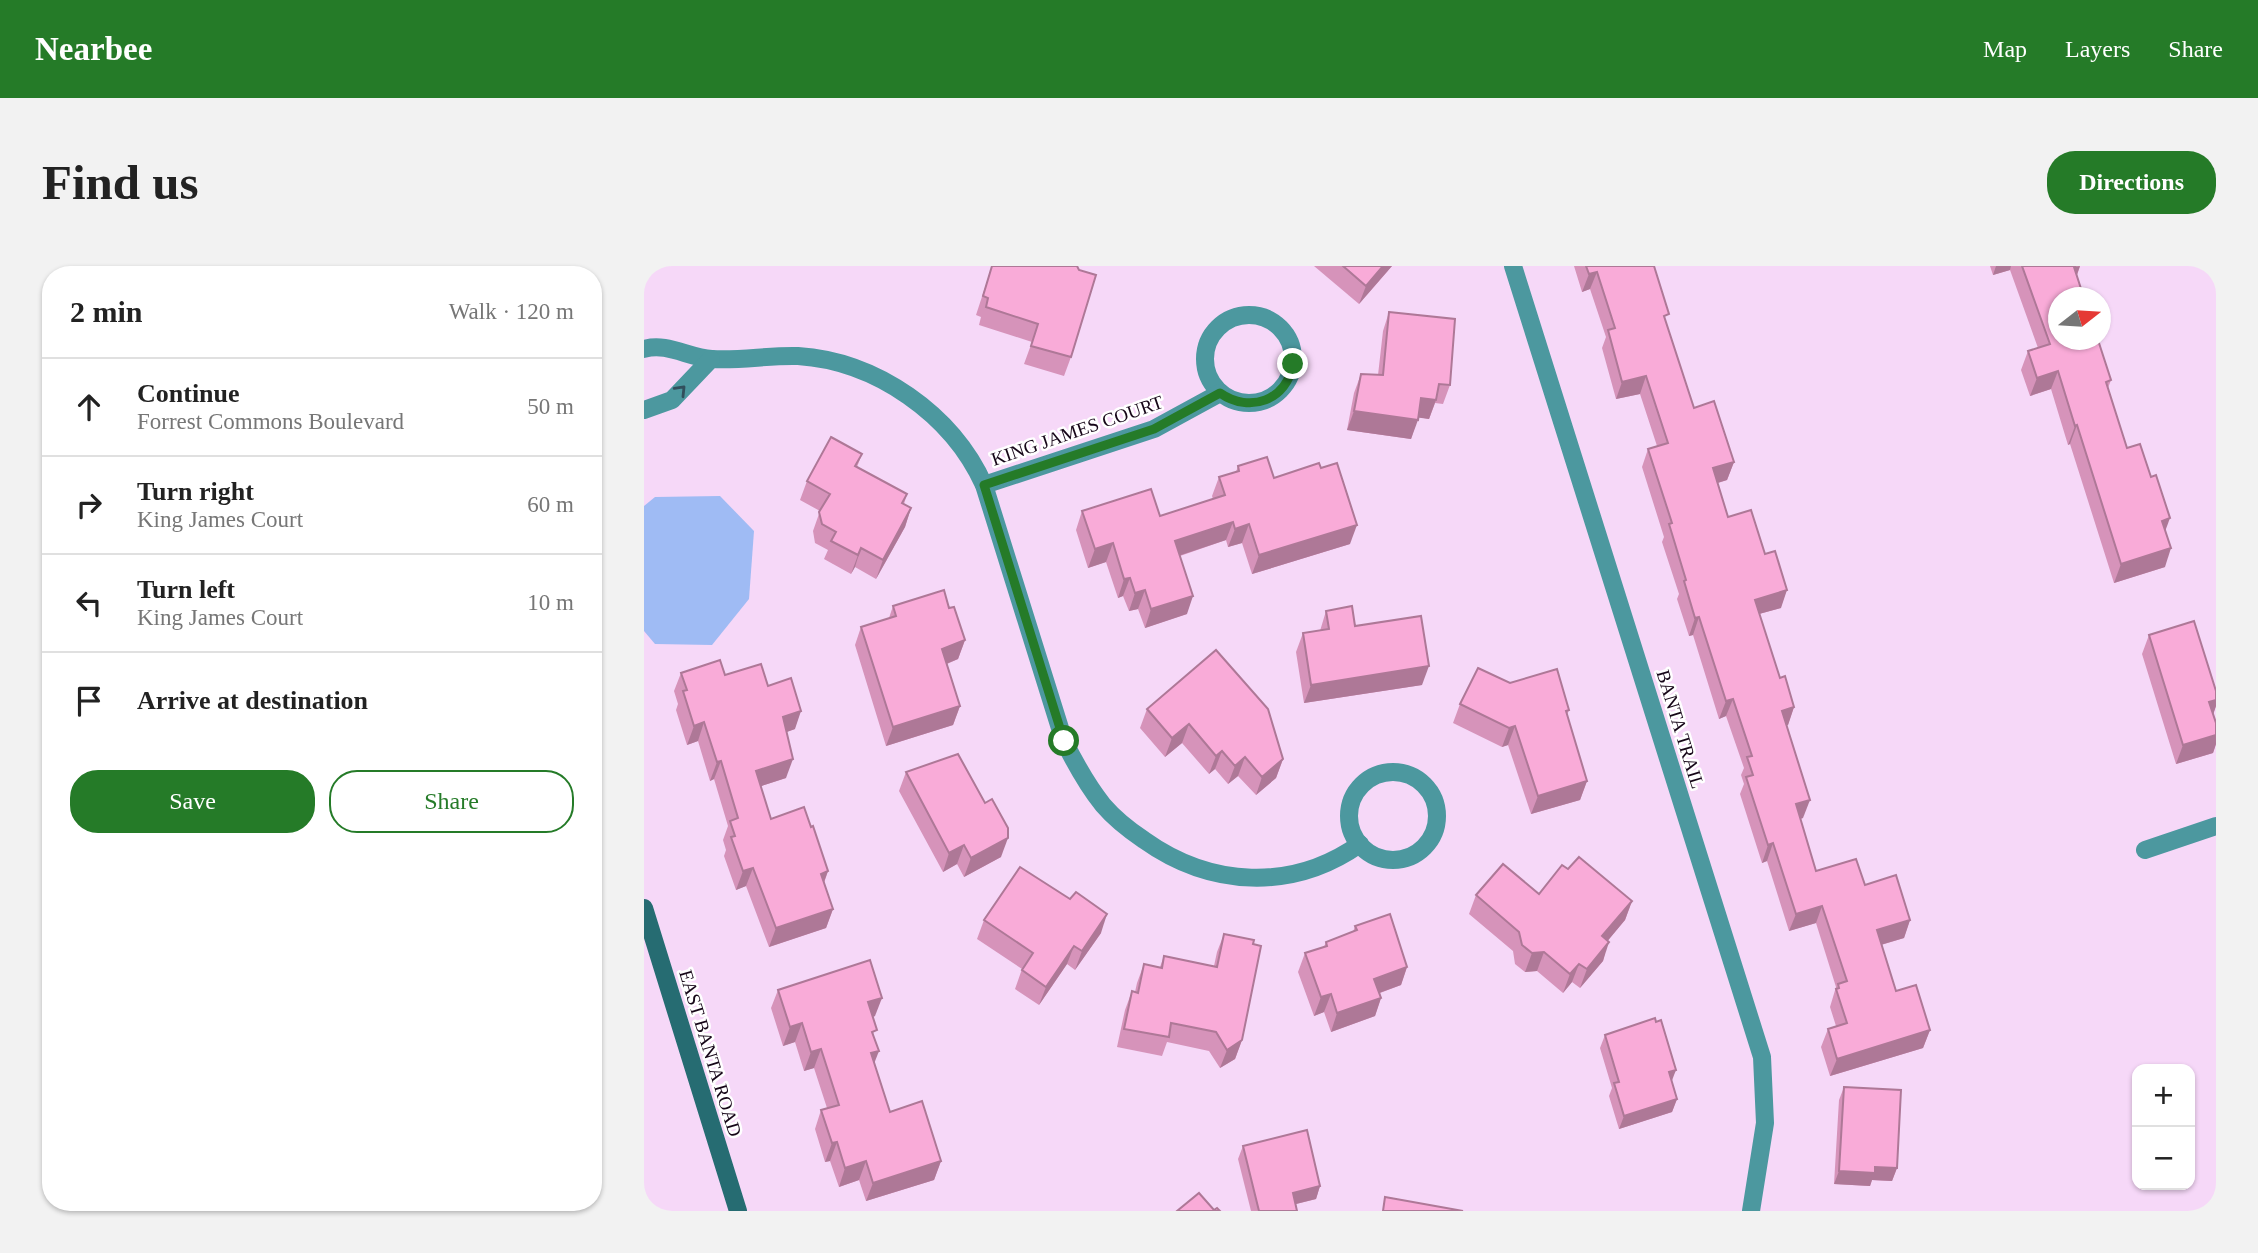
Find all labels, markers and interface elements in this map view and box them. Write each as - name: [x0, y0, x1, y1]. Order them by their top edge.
- text: Nearbee: [35, 31, 152, 67]
- text: Map: [1983, 36, 2027, 62]
- text: Layers: [2065, 36, 2130, 62]
- text: Share: [2168, 36, 2223, 62]
- button: Directions: [2047, 151, 2216, 214]
- text: Find us: [42, 155, 199, 210]
- north arrow: [2048, 287, 2111, 350]
- text: 2 min: [70, 295, 143, 328]
- text: Walk · 120 m: [449, 299, 574, 324]
- route end: [1277, 348, 1308, 379]
- text: Continue: [137, 379, 240, 408]
- one-way arrow: [673, 386, 685, 399]
- icon: ahead: [70, 388, 108, 426]
- street label: KING JAMES COURT: [988, 391, 1166, 470]
- text: 50 m: [527, 394, 574, 419]
- text: Forrest Commons Boulevard: [137, 409, 404, 434]
- text: Turn right: [137, 477, 254, 506]
- icon: right: [70, 486, 108, 524]
- text: 60 m: [527, 492, 574, 517]
- text: King James Court: [137, 507, 303, 532]
- text: Turn left: [137, 575, 235, 604]
- icon: left: [70, 584, 108, 622]
- text: 10 m: [527, 590, 574, 615]
- text: King James Court: [137, 605, 303, 630]
- street label: BANTA TRAIL: [1652, 667, 1709, 791]
- icon: arrive: [70, 682, 108, 720]
- text: Arrive at destination: [137, 686, 368, 715]
- route start: [1048, 725, 1079, 756]
- button: Save: [70, 770, 315, 833]
- button: Share: [329, 770, 574, 833]
- street label: EAST BANTA ROAD: [675, 967, 746, 1139]
- map controls: [2132, 1064, 2195, 1190]
- button: +: [2132, 1064, 2195, 1127]
- button: −: [2132, 1127, 2195, 1190]

